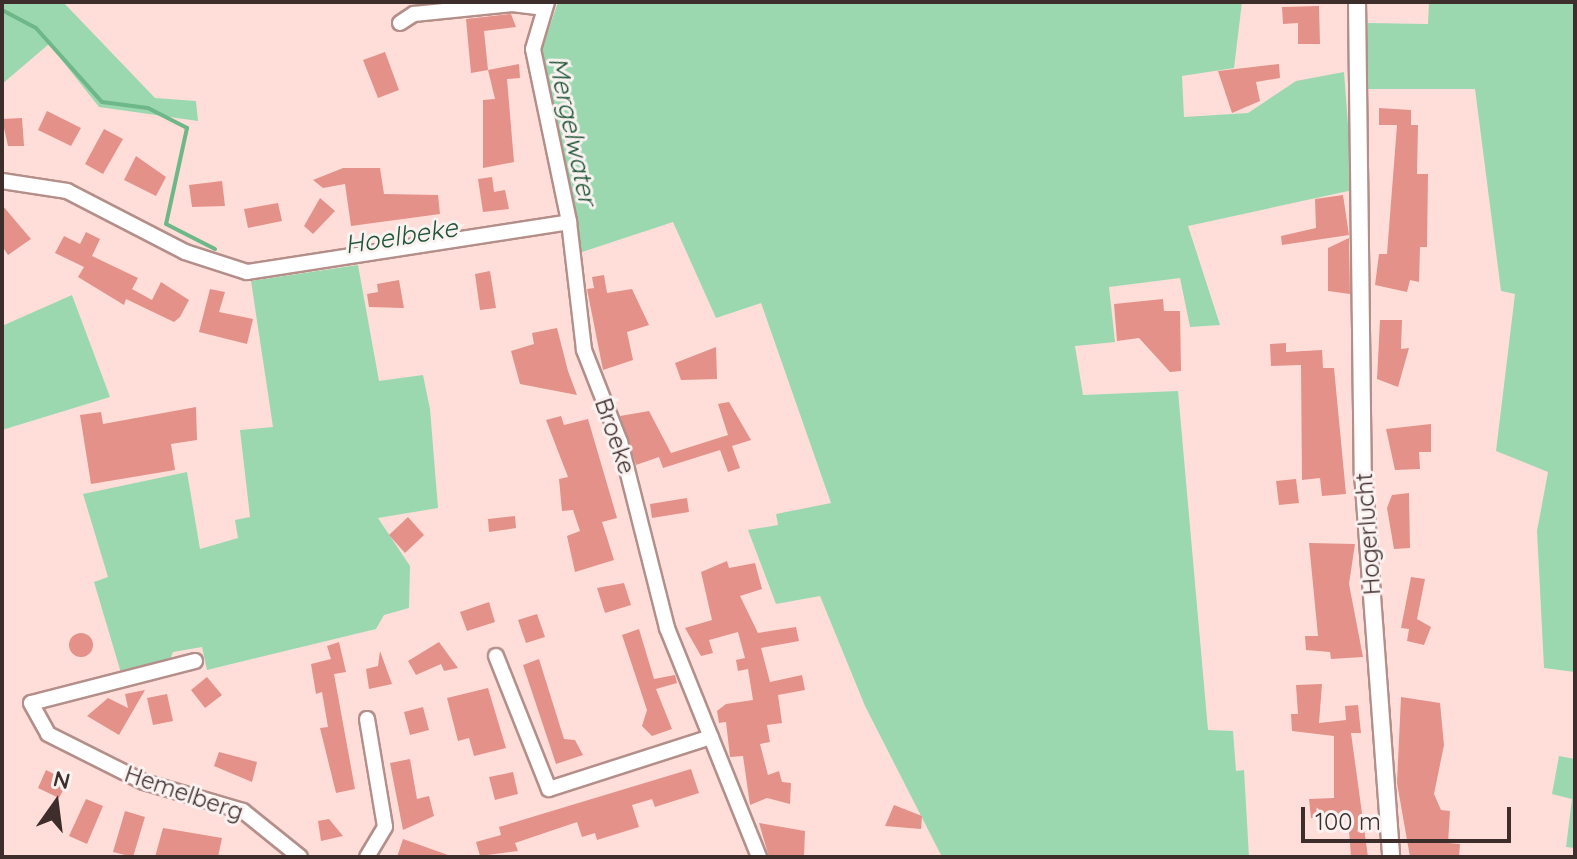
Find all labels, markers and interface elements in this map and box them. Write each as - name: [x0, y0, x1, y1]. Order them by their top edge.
- water label: Mergelwater: [542, 54, 604, 208]
- water label: Hoelbeke: [342, 212, 460, 260]
- street label: Broeke: [589, 394, 641, 478]
- street label: Hogerlucht: [1349, 472, 1387, 596]
- street label: Hemelberg: [121, 759, 247, 827]
- north arrow: [16, 763, 96, 843]
- text: N: [51, 764, 73, 795]
- scale bar: [1305, 791, 1515, 841]
- text: 100 m: [1315, 806, 1381, 836]

